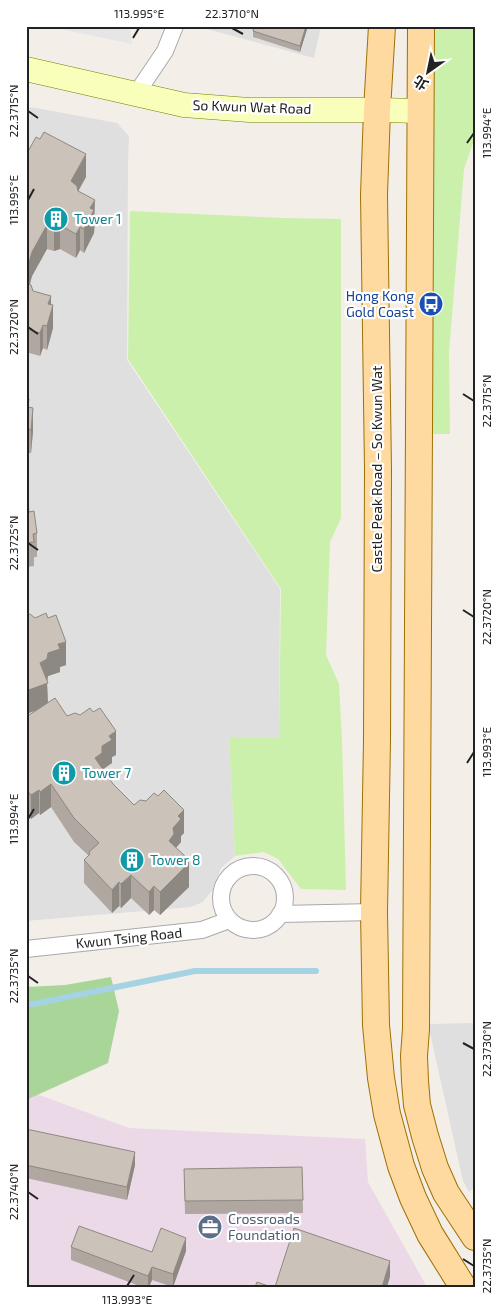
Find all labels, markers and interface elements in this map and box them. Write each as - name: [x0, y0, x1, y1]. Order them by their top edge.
- text: 113.995°E: [114, 6, 164, 20]
- text: 22.3710°N: [205, 6, 259, 20]
- north arrow: [404, 48, 454, 98]
- text: 北: [410, 72, 431, 94]
- text: 22.3715°N: [6, 84, 20, 138]
- street label: So Kwun Wat Road: [192, 96, 312, 117]
- text: 113.994°E: [479, 107, 493, 159]
- text: 113.995°E: [6, 175, 20, 225]
- building icon: Tower 1: [43, 206, 69, 232]
- place label: Tower 1: [74, 210, 122, 227]
- place label: Hong Kong Gold Coast: [346, 287, 414, 320]
- bus stop icon: Hong Kong Gold Coast: [418, 291, 444, 317]
- text: 22.3720°N: [6, 299, 20, 355]
- street label: Castle Peak Road – So Kwun Wat: [368, 366, 385, 572]
- text: 22.3715°N: [479, 374, 493, 428]
- text: 22.3725°N: [6, 515, 20, 571]
- text: 22.3720°N: [479, 589, 493, 645]
- text: 113.993°E: [479, 726, 493, 777]
- building icon: Tower 7: [51, 760, 77, 786]
- place label: Tower 7: [82, 764, 131, 781]
- text: 113.994°E: [6, 793, 20, 845]
- building icon: Tower 8: [119, 847, 145, 873]
- place label: Tower 8: [150, 851, 200, 868]
- street label: Kwun Tsing Road: [75, 923, 183, 952]
- text: 22.3735°N: [6, 949, 20, 1003]
- text: 22.3730°N: [479, 1021, 493, 1077]
- text: 22.3740°N: [6, 1164, 20, 1220]
- place label: Crossroads Foundation: [228, 1210, 300, 1243]
- office icon: Crossroads Foundation: [197, 1214, 223, 1240]
- text: 22.3735°N: [479, 1239, 493, 1293]
- text: 113.993°E: [102, 1292, 153, 1306]

